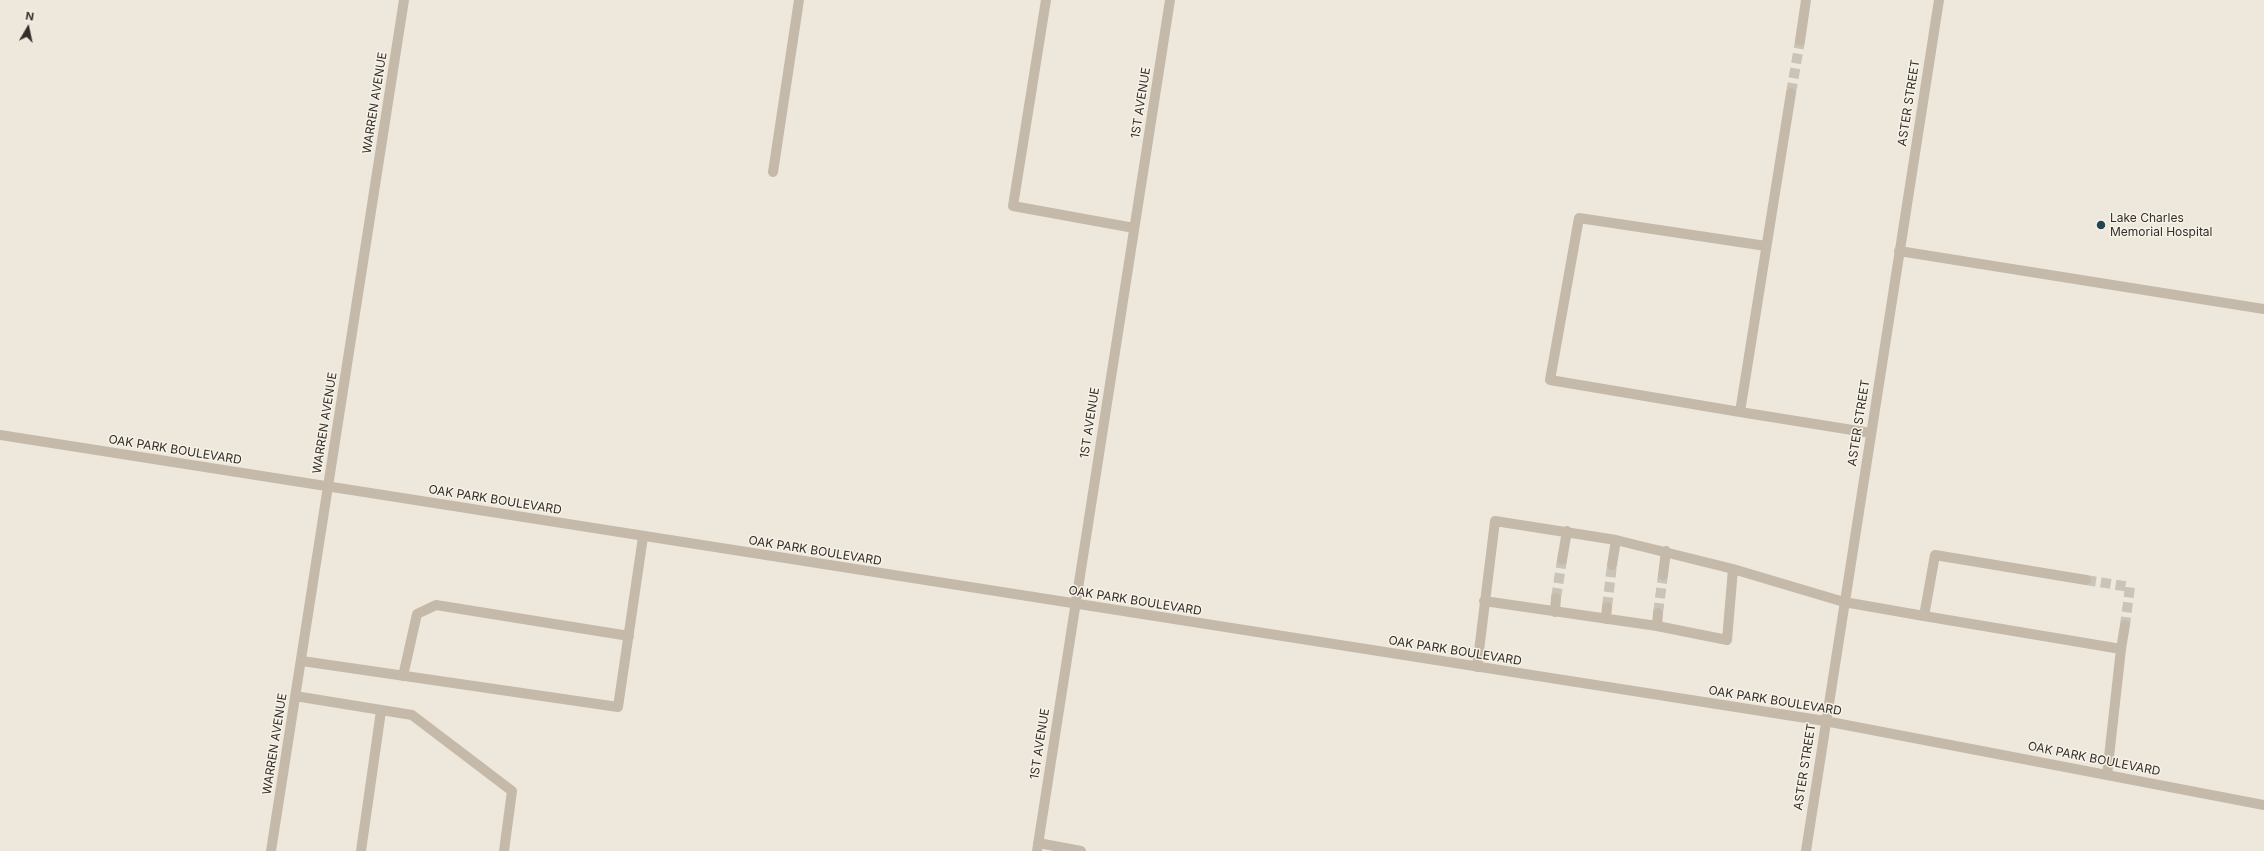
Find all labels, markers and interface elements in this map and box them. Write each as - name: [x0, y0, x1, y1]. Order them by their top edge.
- north arrow: [8, 8, 48, 48]
- text: N: [25, 9, 35, 24]
- street label: WARREN AVENUE: [360, 51, 390, 155]
- street label: ASTER STREET: [1895, 59, 1923, 147]
- street label: 1ST AVENUE: [1128, 66, 1154, 140]
- place label: Lake Charles Memorial Hospital: [2110, 211, 2213, 239]
- marker: Lake Charles Memorial Hospital: [2095, 219, 2107, 231]
- street label: WARREN AVENUE: [310, 371, 340, 475]
- street label: ASTER STREET: [1845, 379, 1873, 467]
- street label: 1ST AVENUE: [1077, 386, 1103, 460]
- street label: OAK PARK BOULEVARD: [107, 432, 243, 468]
- street label: OAK PARK BOULEVARD: [427, 482, 563, 518]
- street label: OAK PARK BOULEVARD: [747, 533, 883, 569]
- street label: OAK PARK BOULEVARD: [1067, 583, 1203, 619]
- street label: OAK PARK BOULEVARD: [1387, 633, 1523, 669]
- street label: OAK PARK BOULEVARD: [1707, 683, 1843, 719]
- street label: WARREN AVENUE: [260, 692, 290, 796]
- street label: 1ST AVENUE: [1027, 707, 1053, 781]
- street label: ASTER STREET: [1791, 723, 1819, 811]
- street label: OAK PARK BOULEVARD: [2026, 739, 2162, 779]

